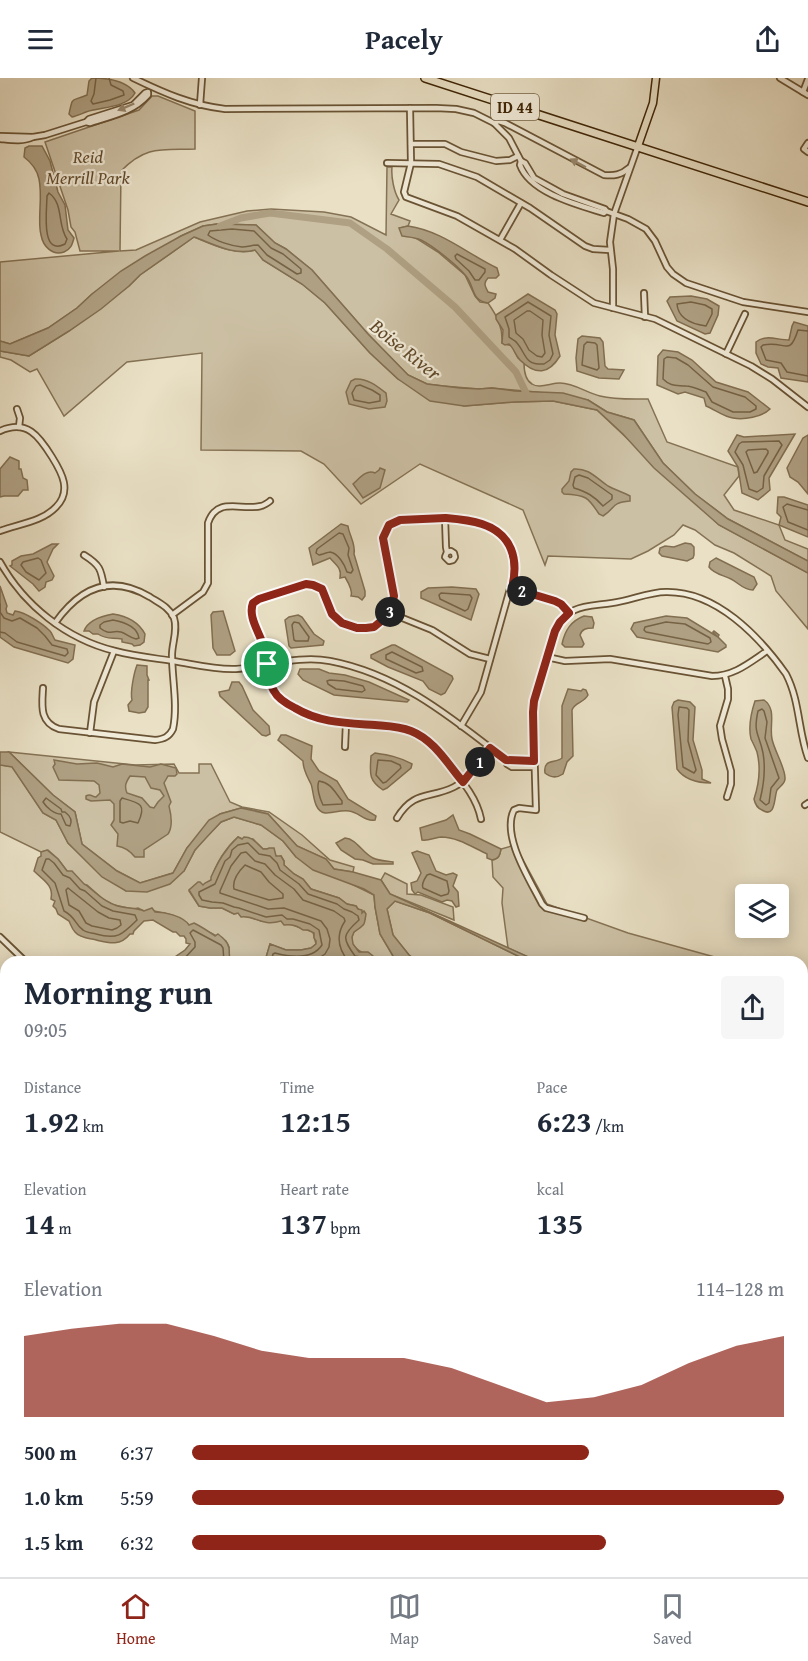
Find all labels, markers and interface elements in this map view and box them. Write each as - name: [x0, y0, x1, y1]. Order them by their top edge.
- text: Pacely: [365, 19, 443, 59]
- icon: menu: [24, 23, 57, 56]
- icon: share: [751, 23, 784, 56]
- road number: ID 44: [491, 94, 539, 120]
- one-way arrow: [116, 102, 134, 112]
- park label: Reid Merrill Park: [46, 143, 130, 191]
- one-way arrow: [569, 158, 587, 168]
- water label: Boise River: [364, 311, 448, 387]
- pin: 2: [507, 576, 537, 606]
- text: 2: [518, 579, 526, 603]
- pin: 3: [375, 597, 405, 627]
- text: 3: [386, 600, 394, 624]
- pin: [241, 638, 292, 689]
- icon: arrive: [250, 647, 283, 680]
- pin: 1: [465, 747, 495, 777]
- text: 1: [476, 750, 484, 774]
- map controls: [735, 884, 789, 938]
- button: layers: [735, 884, 789, 938]
- text: Morning run: [24, 968, 213, 1016]
- button: share: [721, 976, 784, 1039]
- text: 09:05: [24, 1015, 67, 1044]
- text: Distance: [24, 1075, 81, 1099]
- text: Time: [280, 1075, 314, 1099]
- text: Pace: [537, 1075, 567, 1099]
- text: 1.92: [24, 1099, 79, 1143]
- text: 12:15: [280, 1099, 351, 1143]
- text: 6:23: [537, 1099, 592, 1143]
- text: km: [79, 1114, 104, 1138]
- text: /km: [592, 1114, 624, 1138]
- text: Elevation: [24, 1177, 87, 1201]
- text: Heart rate: [280, 1177, 349, 1201]
- text: kcal: [537, 1177, 564, 1201]
- text: 14: [24, 1201, 55, 1245]
- text: 137: [280, 1201, 327, 1245]
- text: 135: [537, 1201, 583, 1245]
- text: m: [55, 1216, 72, 1240]
- text: bpm: [327, 1216, 360, 1240]
- text: Elevation: [24, 1274, 102, 1303]
- text: 114–128 m: [696, 1274, 784, 1303]
- text: 500 m: [24, 1438, 77, 1467]
- text: 6:37: [120, 1438, 154, 1467]
- text: 1.0 km: [24, 1483, 83, 1512]
- text: 5:59: [120, 1483, 154, 1512]
- text: 1.5 km: [24, 1528, 83, 1557]
- text: 6:32: [120, 1528, 154, 1557]
- tab: Home: [116, 1590, 156, 1650]
- tab: Map: [388, 1590, 421, 1650]
- tab: Saved: [653, 1590, 692, 1650]

